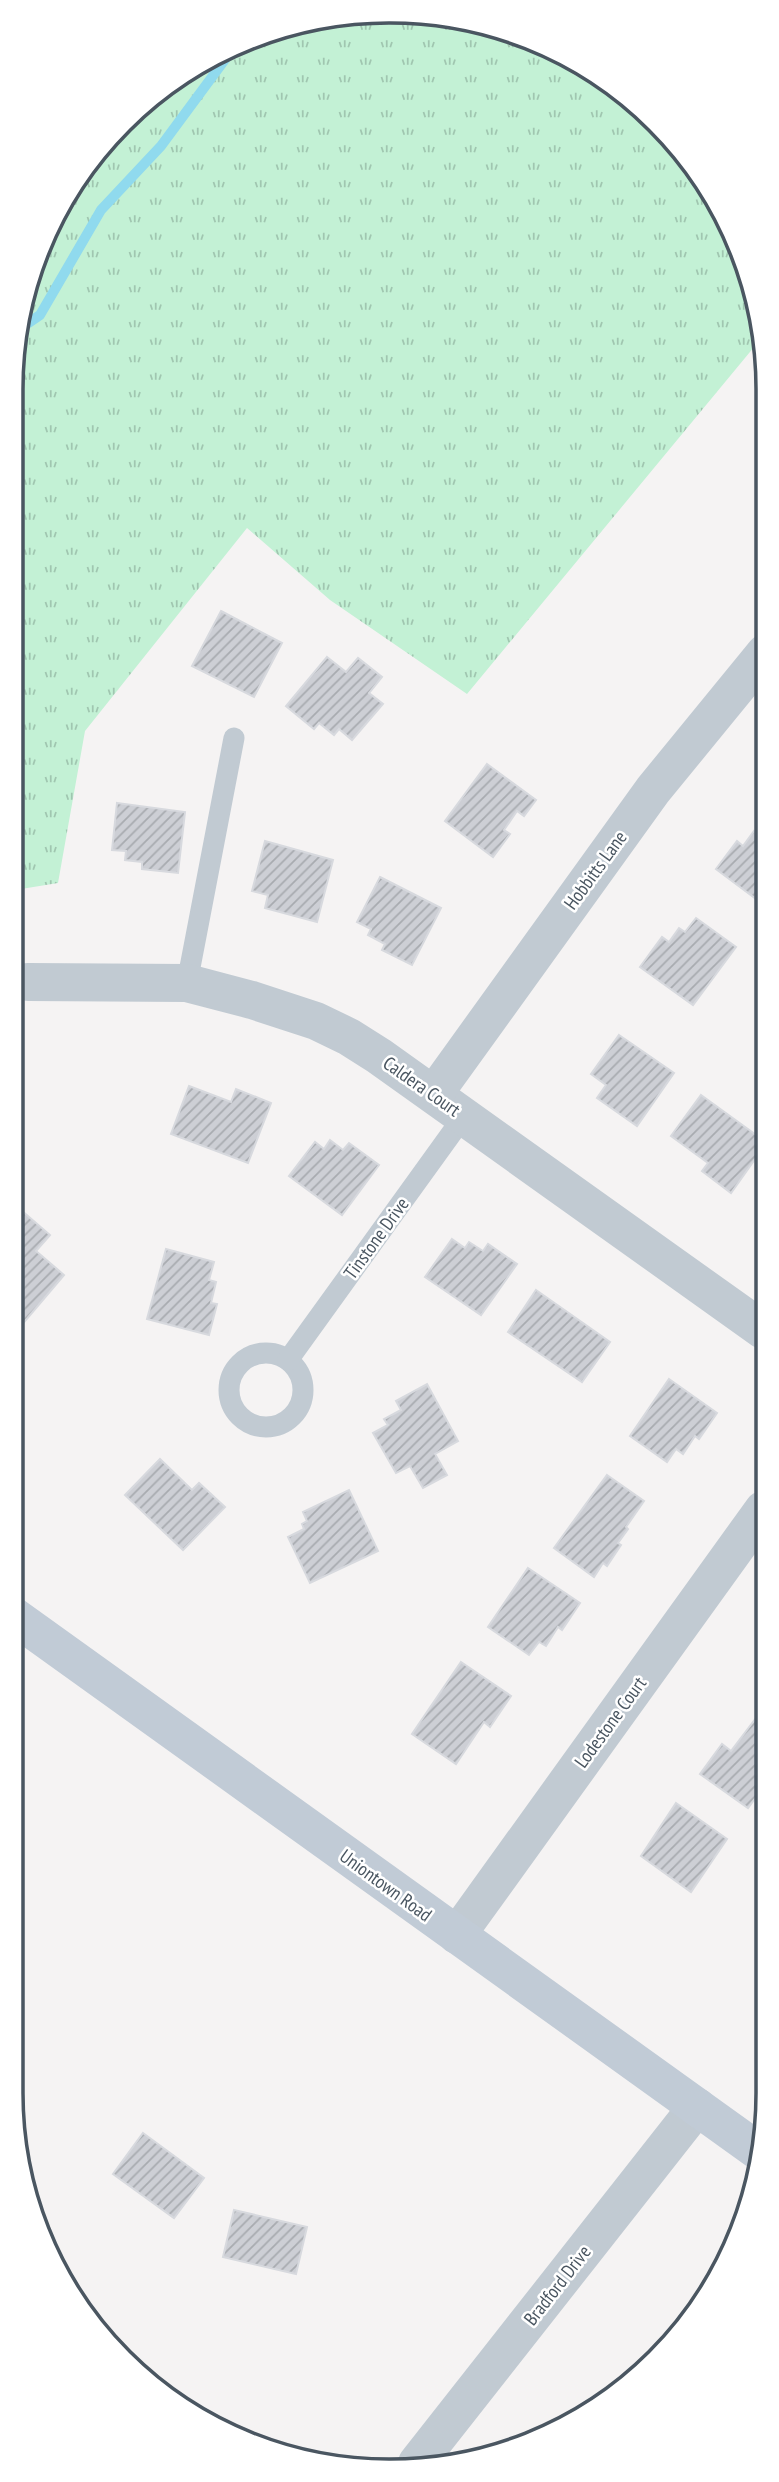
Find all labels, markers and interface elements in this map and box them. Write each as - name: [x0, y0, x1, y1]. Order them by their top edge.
- street label: Hobbitts Lane: [558, 826, 632, 914]
- street label: Caldera Court: [379, 1051, 466, 1122]
- street label: Tinstone Drive: [338, 1192, 414, 1284]
- street label: Lodestone Court: [569, 1671, 652, 1772]
- street label: Uniontown Road: [335, 1844, 437, 1926]
- street label: Bradford Drive: [518, 2240, 596, 2330]

